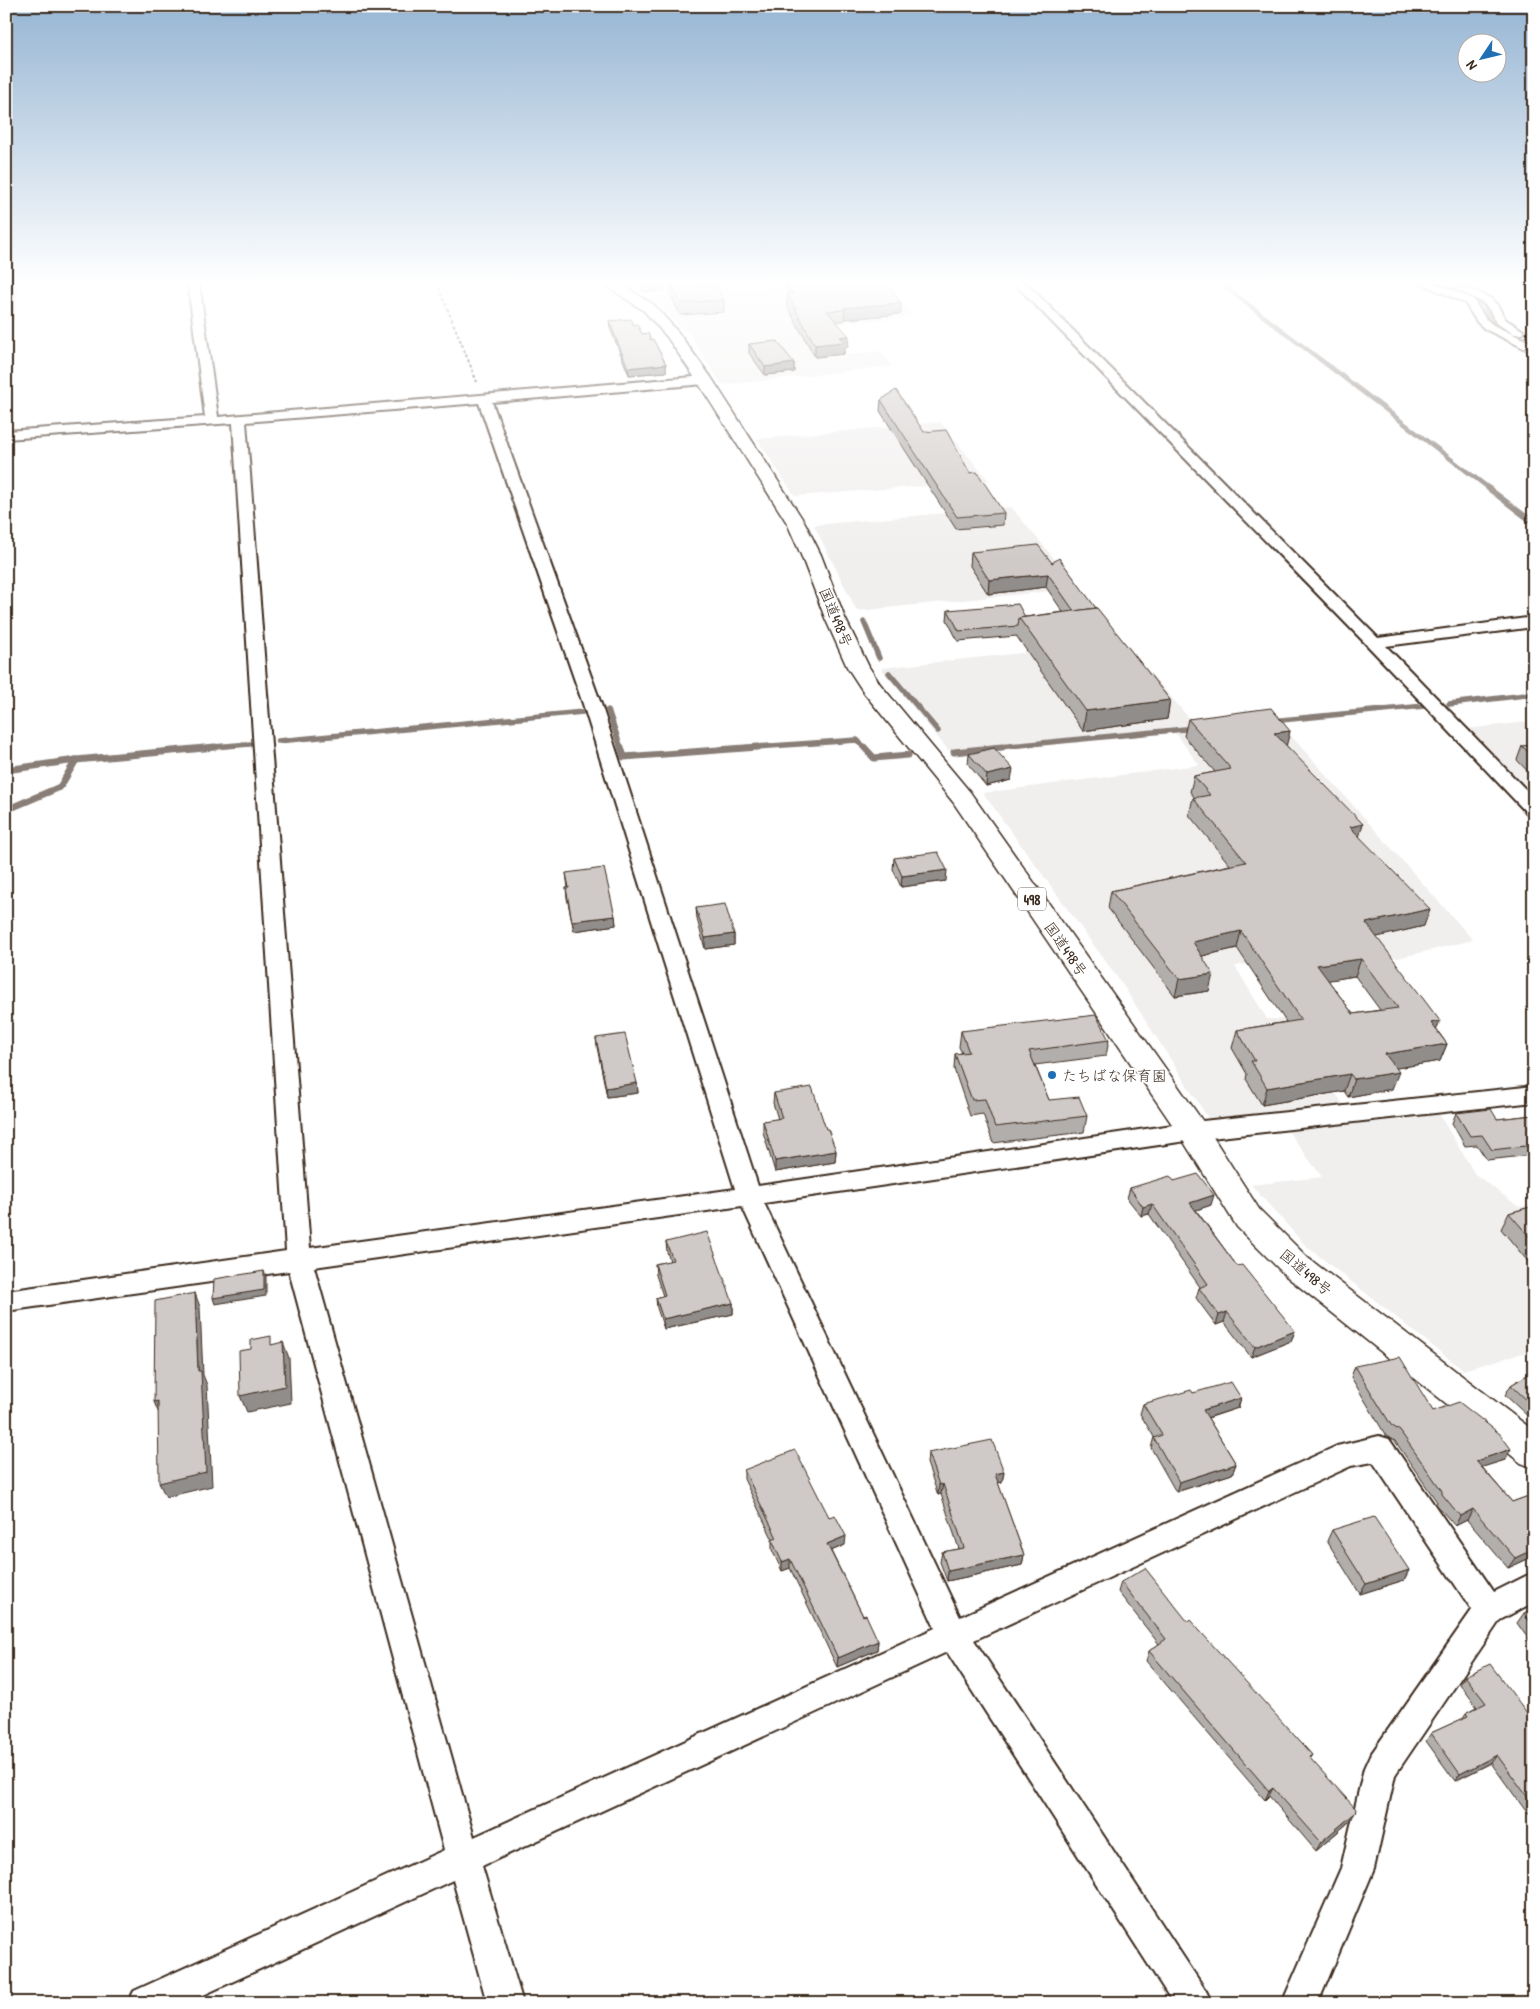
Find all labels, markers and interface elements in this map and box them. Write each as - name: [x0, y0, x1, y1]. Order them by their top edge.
- north arrow: [1458, 32, 1508, 82]
- text: N: [1461, 57, 1481, 74]
- street label: 国道498号: [814, 584, 858, 650]
- road number: 498: [1018, 888, 1046, 911]
- street label: 国道498号: [1039, 917, 1093, 981]
- place label: たちばな保育園: [1062, 1065, 1167, 1086]
- marker: たちばな保育園: [1046, 1069, 1058, 1081]
- street label: 国道498号: [1275, 1244, 1337, 1300]

